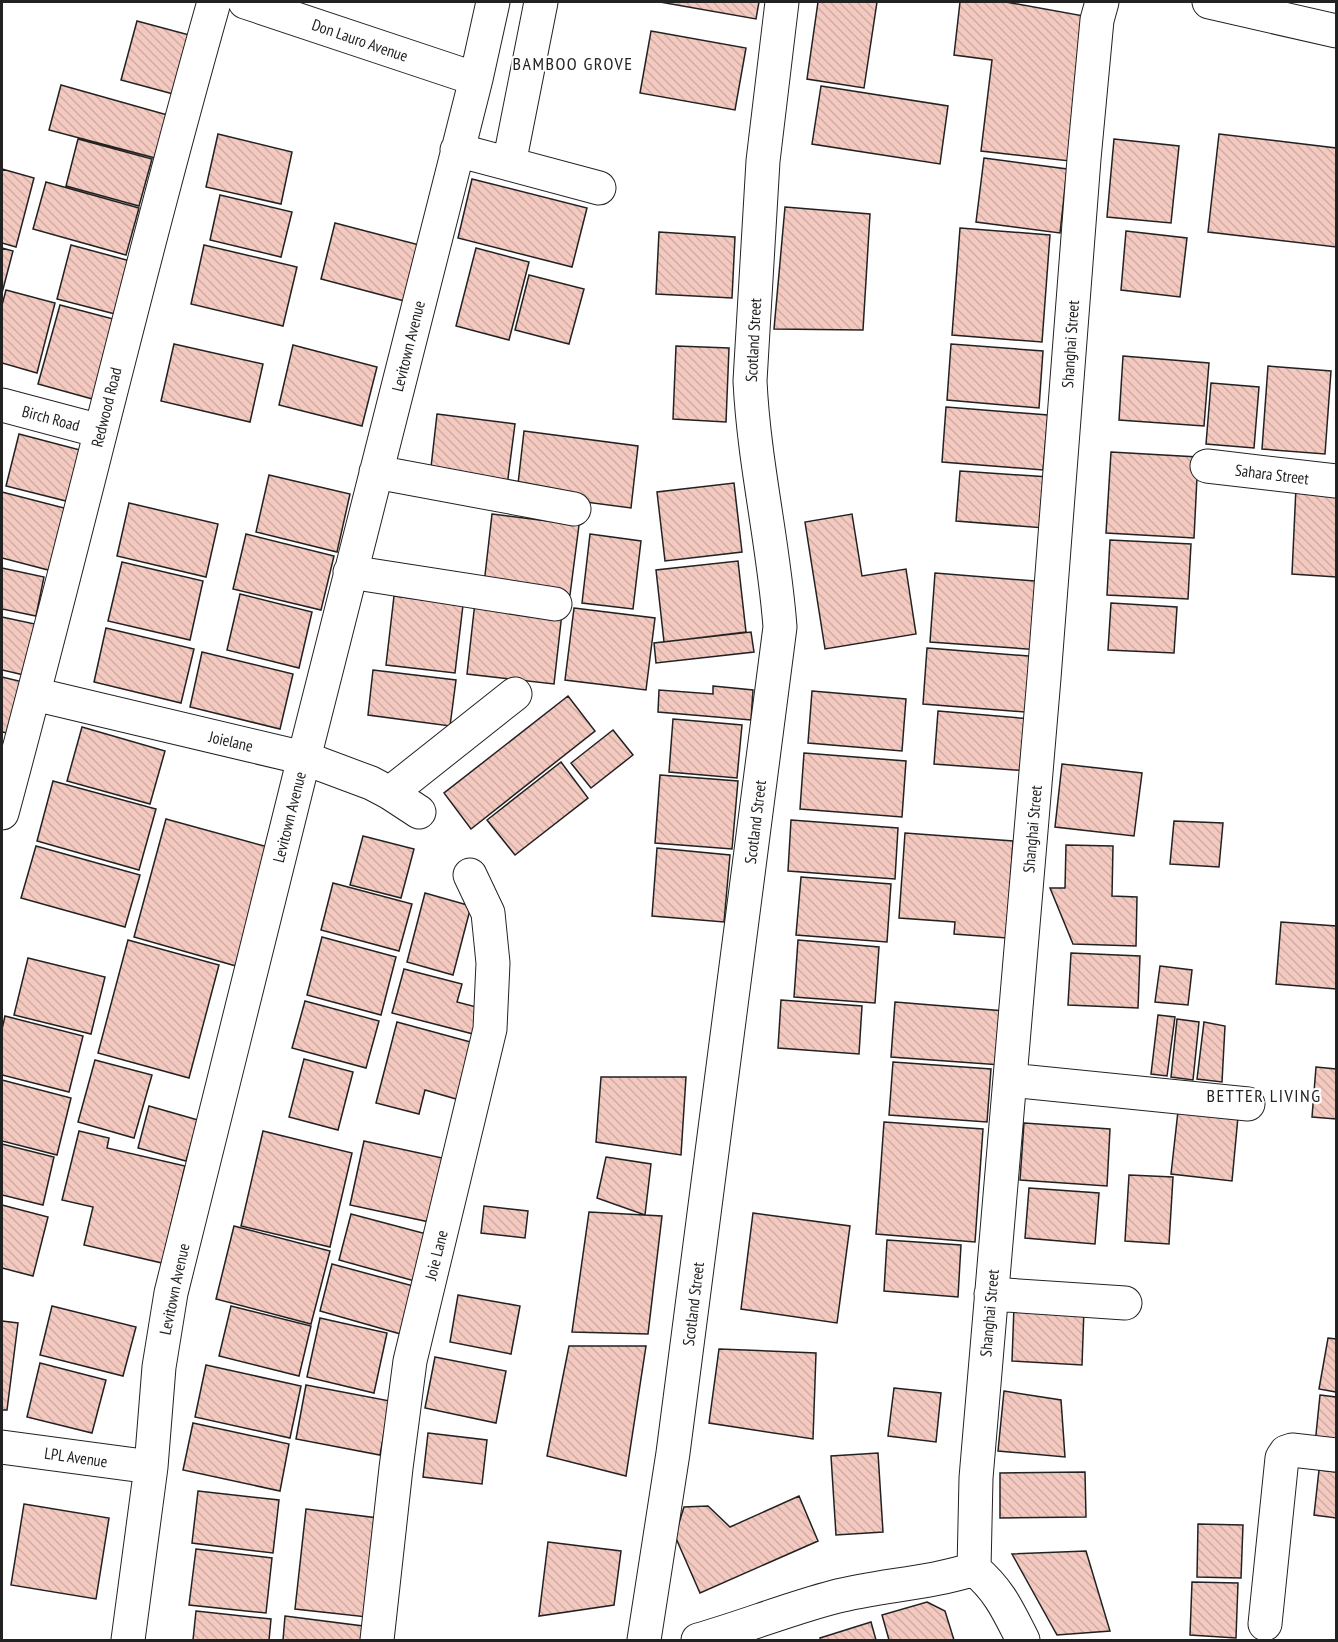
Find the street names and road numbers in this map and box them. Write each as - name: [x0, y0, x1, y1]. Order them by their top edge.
- street label: Don Lauro Avenue: [309, 14, 411, 66]
- street label: Scotland Street: [741, 297, 765, 383]
- street label: Levitown Avenue: [387, 299, 429, 393]
- street label: Shanghai Street: [1057, 299, 1083, 388]
- street label: Redwood Road: [86, 365, 126, 449]
- street label: Birch Road: [20, 401, 82, 435]
- street label: Sahara Street: [1234, 460, 1311, 489]
- street label: Joielane: [206, 726, 255, 756]
- street label: Levitown Avenue: [268, 770, 310, 864]
- street label: Scotland Street: [740, 778, 770, 865]
- street label: Shanghai Street: [1018, 784, 1046, 874]
- street label: Joie Lane: [420, 1228, 452, 1283]
- street label: Levitown Avenue: [155, 1241, 193, 1337]
- street label: Scotland Street: [678, 1260, 708, 1347]
- street label: Shanghai Street: [975, 1268, 1003, 1358]
- street label: LPL Avenue: [43, 1443, 109, 1471]

